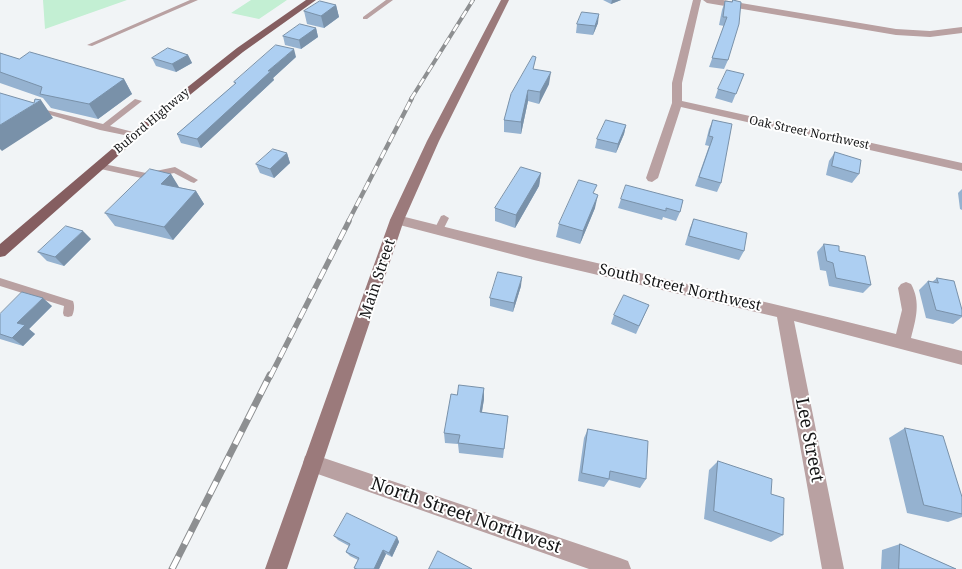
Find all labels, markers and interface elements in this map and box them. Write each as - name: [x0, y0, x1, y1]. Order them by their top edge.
- street label: Buford Highway: [111, 85, 193, 157]
- street label: Oak Street Northwest: [748, 113, 870, 153]
- street label: Main Street: [357, 237, 399, 321]
- street label: South Street Northwest: [597, 261, 763, 315]
- street label: Lee Street: [790, 396, 828, 484]
- street label: North Street Northwest: [368, 473, 564, 559]

